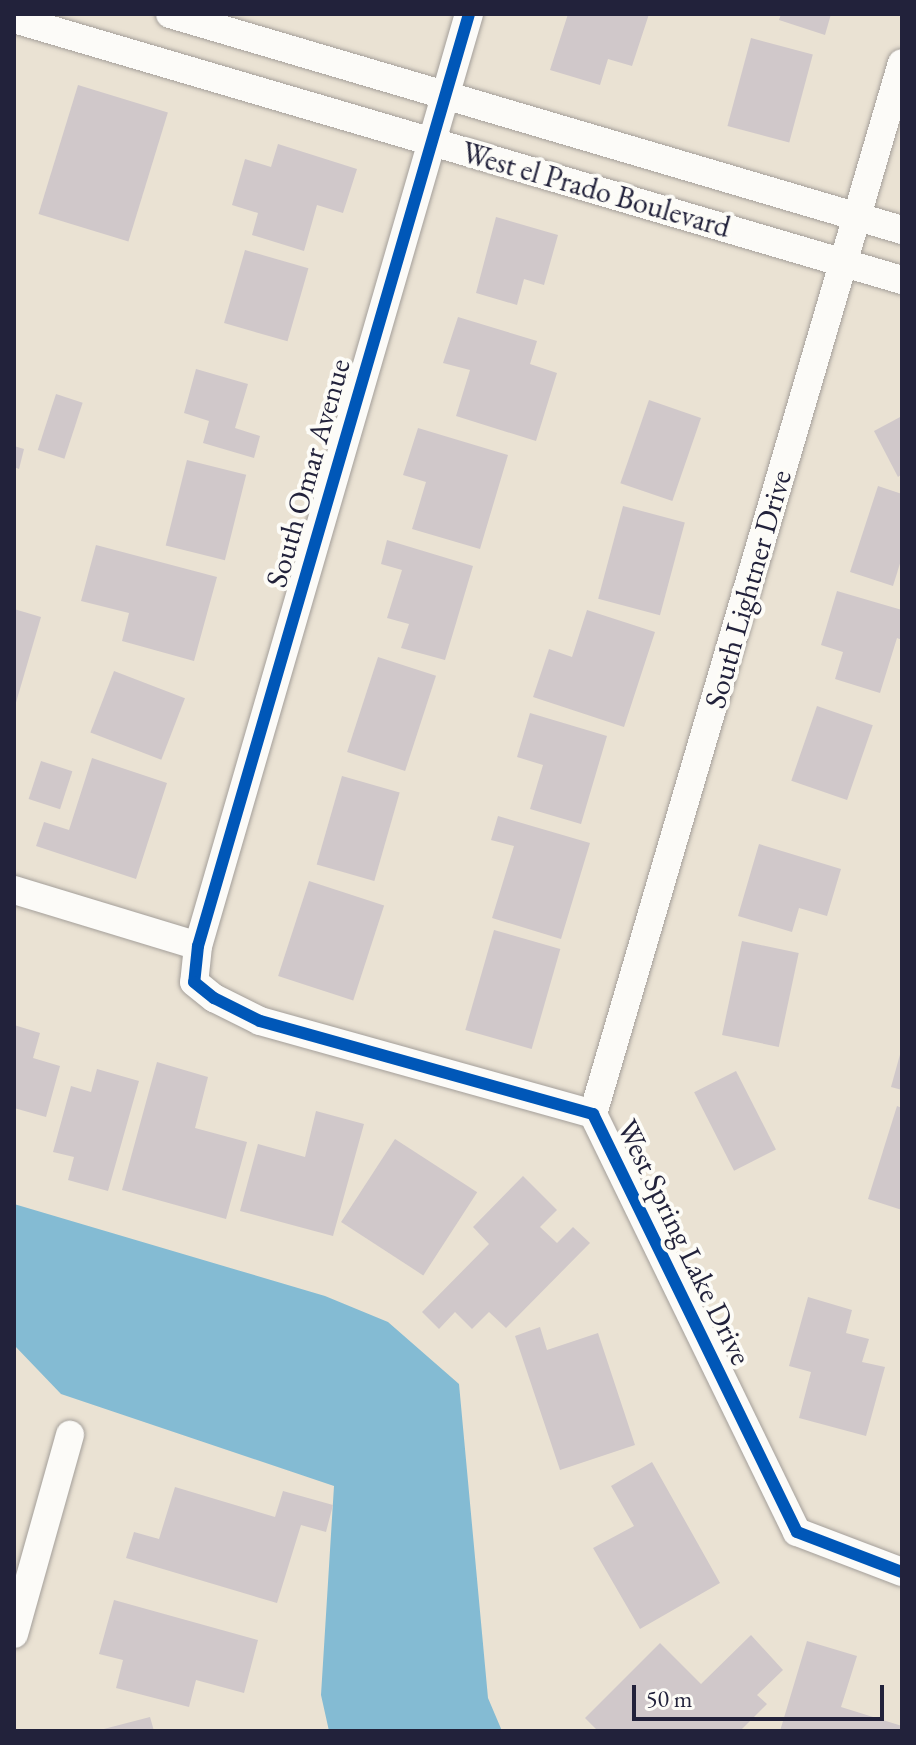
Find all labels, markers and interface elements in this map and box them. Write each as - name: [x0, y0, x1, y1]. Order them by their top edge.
- street label: West el Prado Boulevard: [458, 134, 734, 246]
- street label: South Omar Avenue: [258, 355, 358, 591]
- street label: South Lightner Drive: [697, 466, 799, 712]
- street label: West Spring Lake Drive: [609, 1113, 759, 1371]
- scale bar: [636, 1669, 888, 1719]
- text: 50 m: [646, 1683, 693, 1714]

